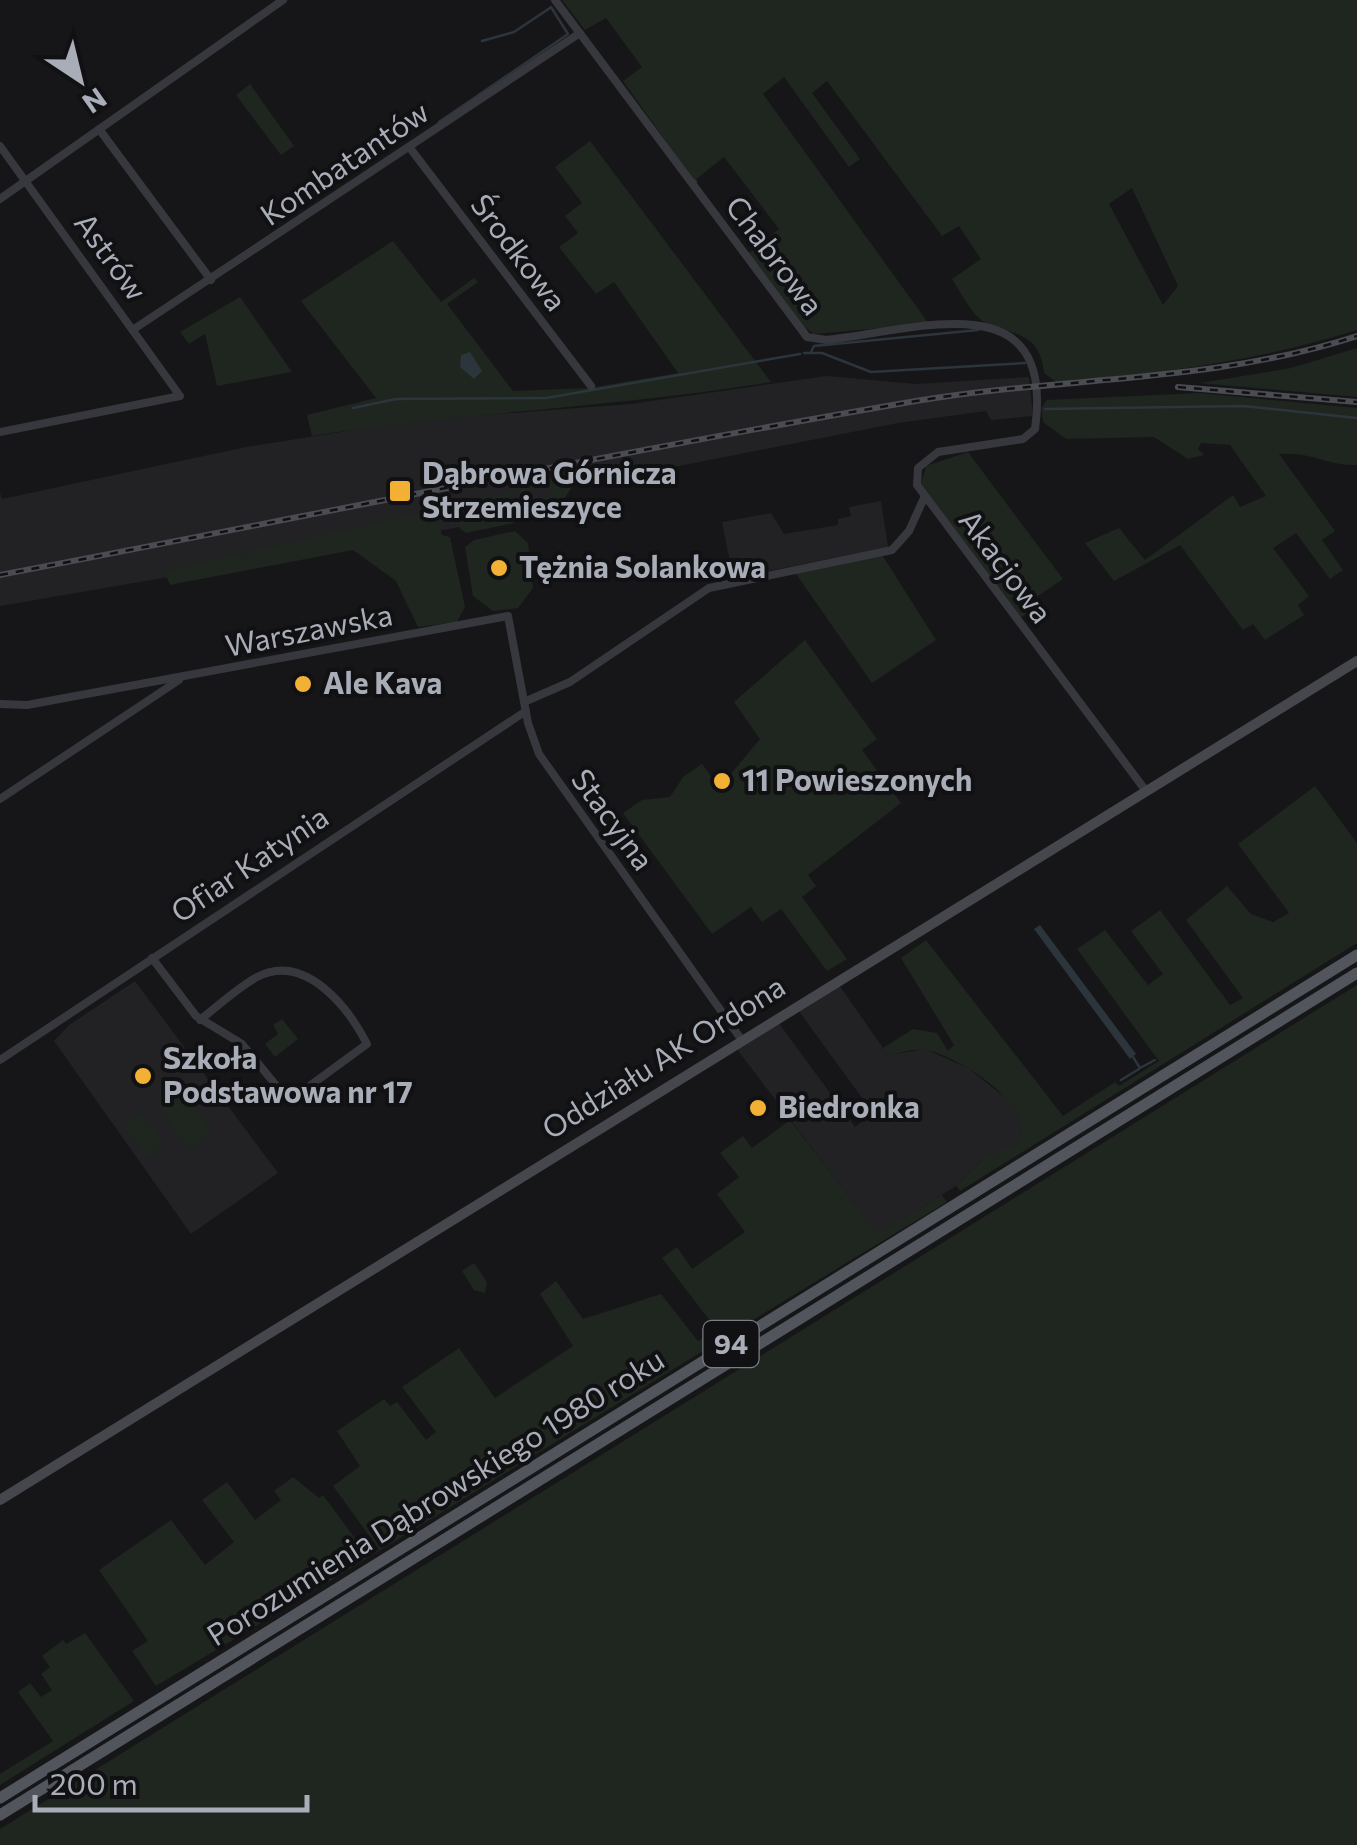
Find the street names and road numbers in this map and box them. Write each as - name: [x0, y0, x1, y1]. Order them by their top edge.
- street label: Kombatantów: [252, 92, 435, 232]
- street label: Środkowa: [464, 186, 576, 317]
- street label: Chabrowa: [719, 188, 833, 321]
- street label: Astrów: [68, 204, 156, 307]
- street label: Akacjowa: [953, 502, 1061, 629]
- street label: Warszawska: [222, 594, 395, 663]
- street label: Stacyjna: [565, 761, 663, 876]
- street label: Ofiar Katynia: [163, 797, 334, 929]
- street label: Oddziału AK Ordona: [534, 966, 791, 1146]
- road number: 94: [704, 1321, 758, 1367]
- street label: Porozumienia Dąbrowskiego 1980 roku: [199, 1339, 670, 1652]

